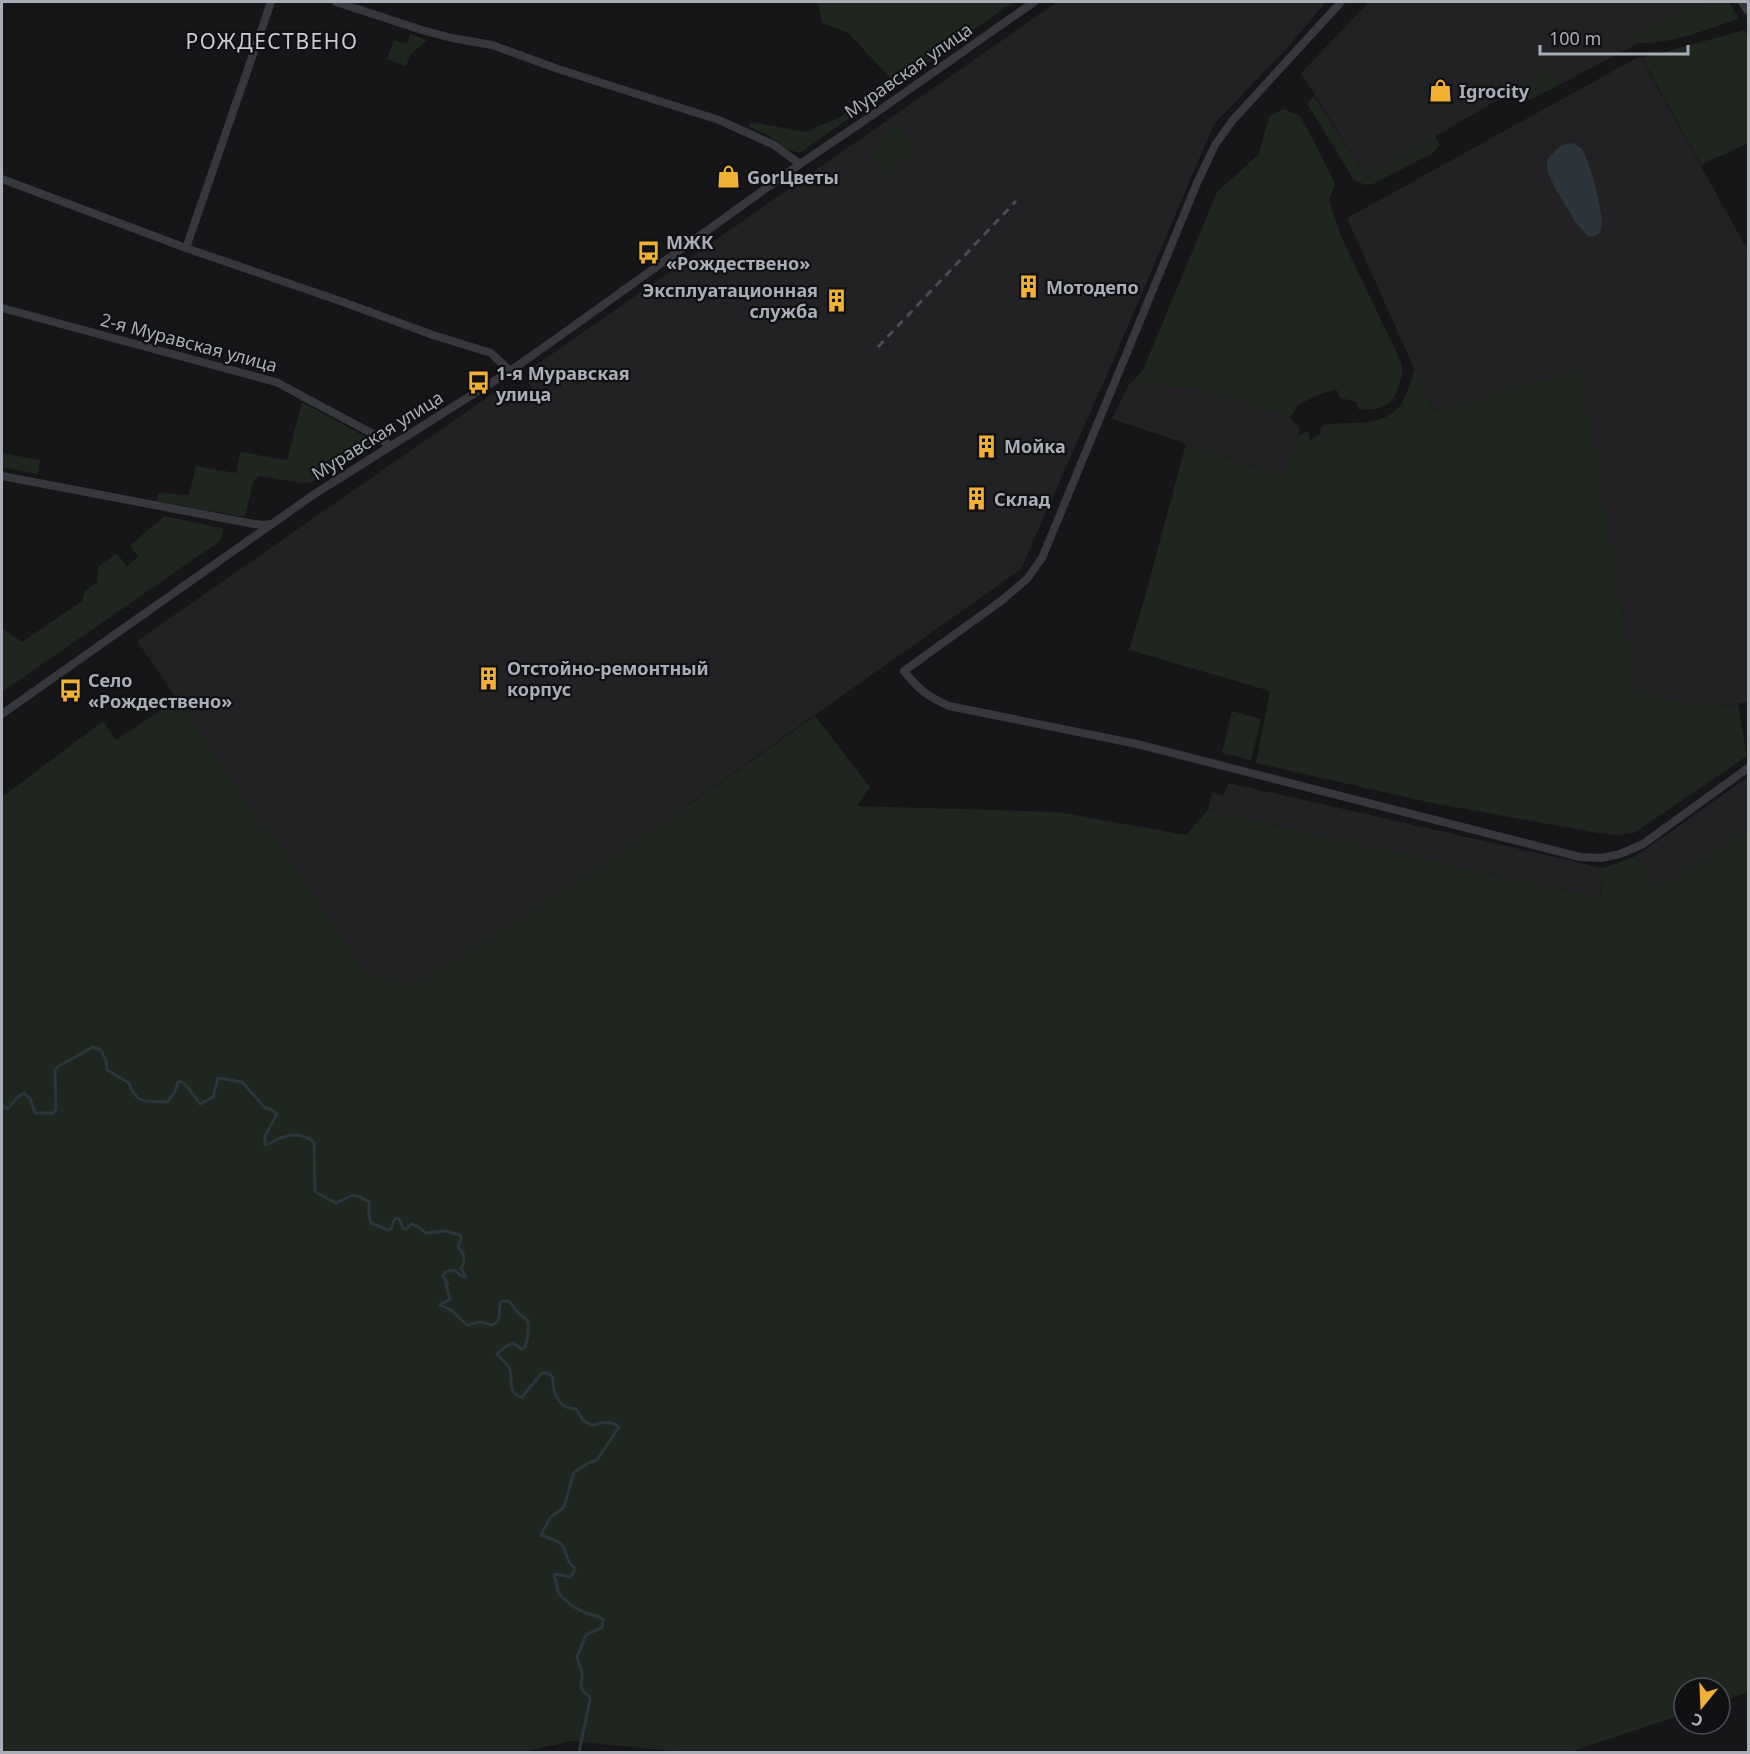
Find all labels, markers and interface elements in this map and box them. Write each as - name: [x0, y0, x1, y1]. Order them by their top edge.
- street label: Муравская улица: [839, 17, 977, 123]
- scale bar: [1540, 18, 1688, 56]
- text: 100 m: [1549, 26, 1601, 50]
- district label: РОЖДЕСТВЕНО: [186, 27, 358, 55]
- shop icon: Igrocity: [1428, 78, 1454, 104]
- place label: Igrocity: [1459, 79, 1530, 103]
- shop icon: GorЦветы: [716, 164, 742, 190]
- place label: GorЦветы: [747, 165, 839, 189]
- place label: МЖК «Рождествено»: [666, 230, 810, 275]
- bus stop icon: МЖК «Рождествено»: [635, 239, 661, 265]
- building icon: Мотодепо: [1015, 274, 1041, 300]
- place label: Мотодепо: [1046, 275, 1139, 299]
- place label: Эксплуатационная служба: [642, 278, 818, 323]
- building icon: Эксплуатационная служба: [823, 287, 849, 313]
- street label: 2-я Муравская улица: [98, 307, 280, 377]
- place label: 1-я Муравская улица: [495, 361, 630, 406]
- bus stop icon: 1-я Муравская улица: [465, 370, 491, 396]
- street label: Муравская улица: [307, 385, 447, 485]
- building icon: Мойка: [973, 433, 999, 459]
- place label: Мойка: [1004, 434, 1066, 458]
- building icon: Склад: [963, 486, 989, 512]
- place label: Склад: [994, 487, 1051, 511]
- place label: Отстойно-ремонтный корпус: [507, 656, 709, 701]
- building icon: Отстойно-ремонтный корпус: [476, 665, 502, 691]
- place label: Село «Рождествено»: [88, 668, 232, 713]
- bus stop icon: Село «Рождествено»: [57, 677, 83, 703]
- north arrow: [1672, 1676, 1732, 1736]
- text: С: [1689, 1708, 1706, 1732]

